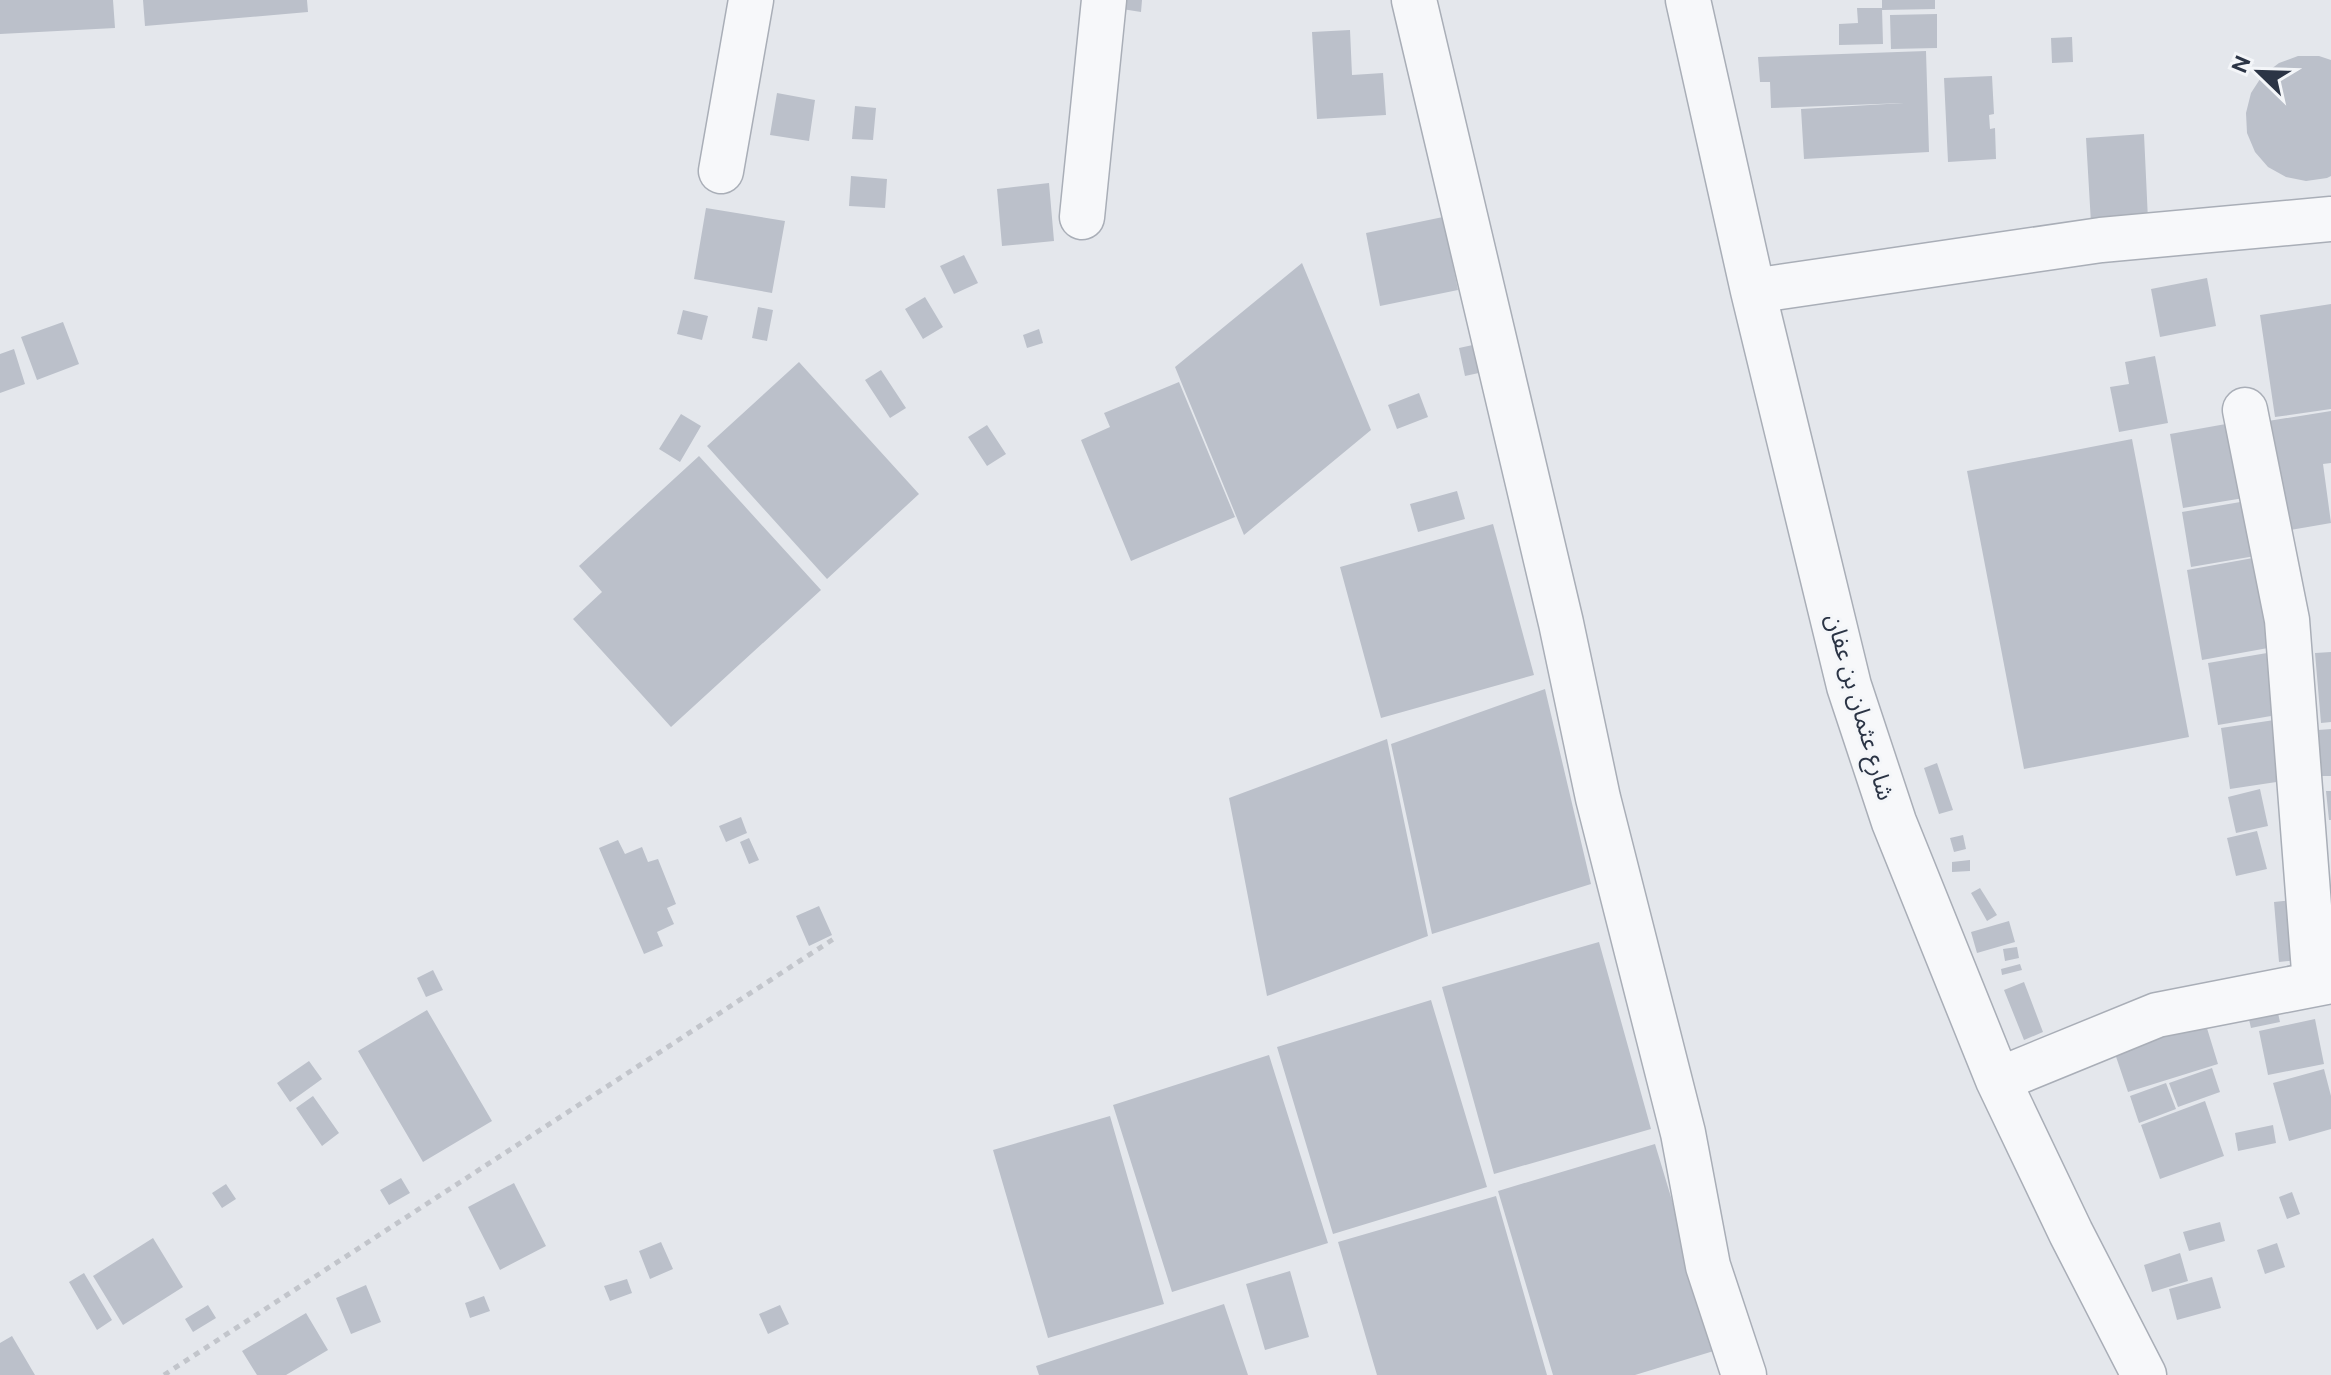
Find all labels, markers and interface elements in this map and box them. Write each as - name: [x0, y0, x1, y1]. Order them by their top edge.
- north arrow: [2219, 32, 2299, 112]
- text: N: [2225, 52, 2255, 76]
- street label: شارع عثمان بن عفان: [1817, 610, 1900, 804]

